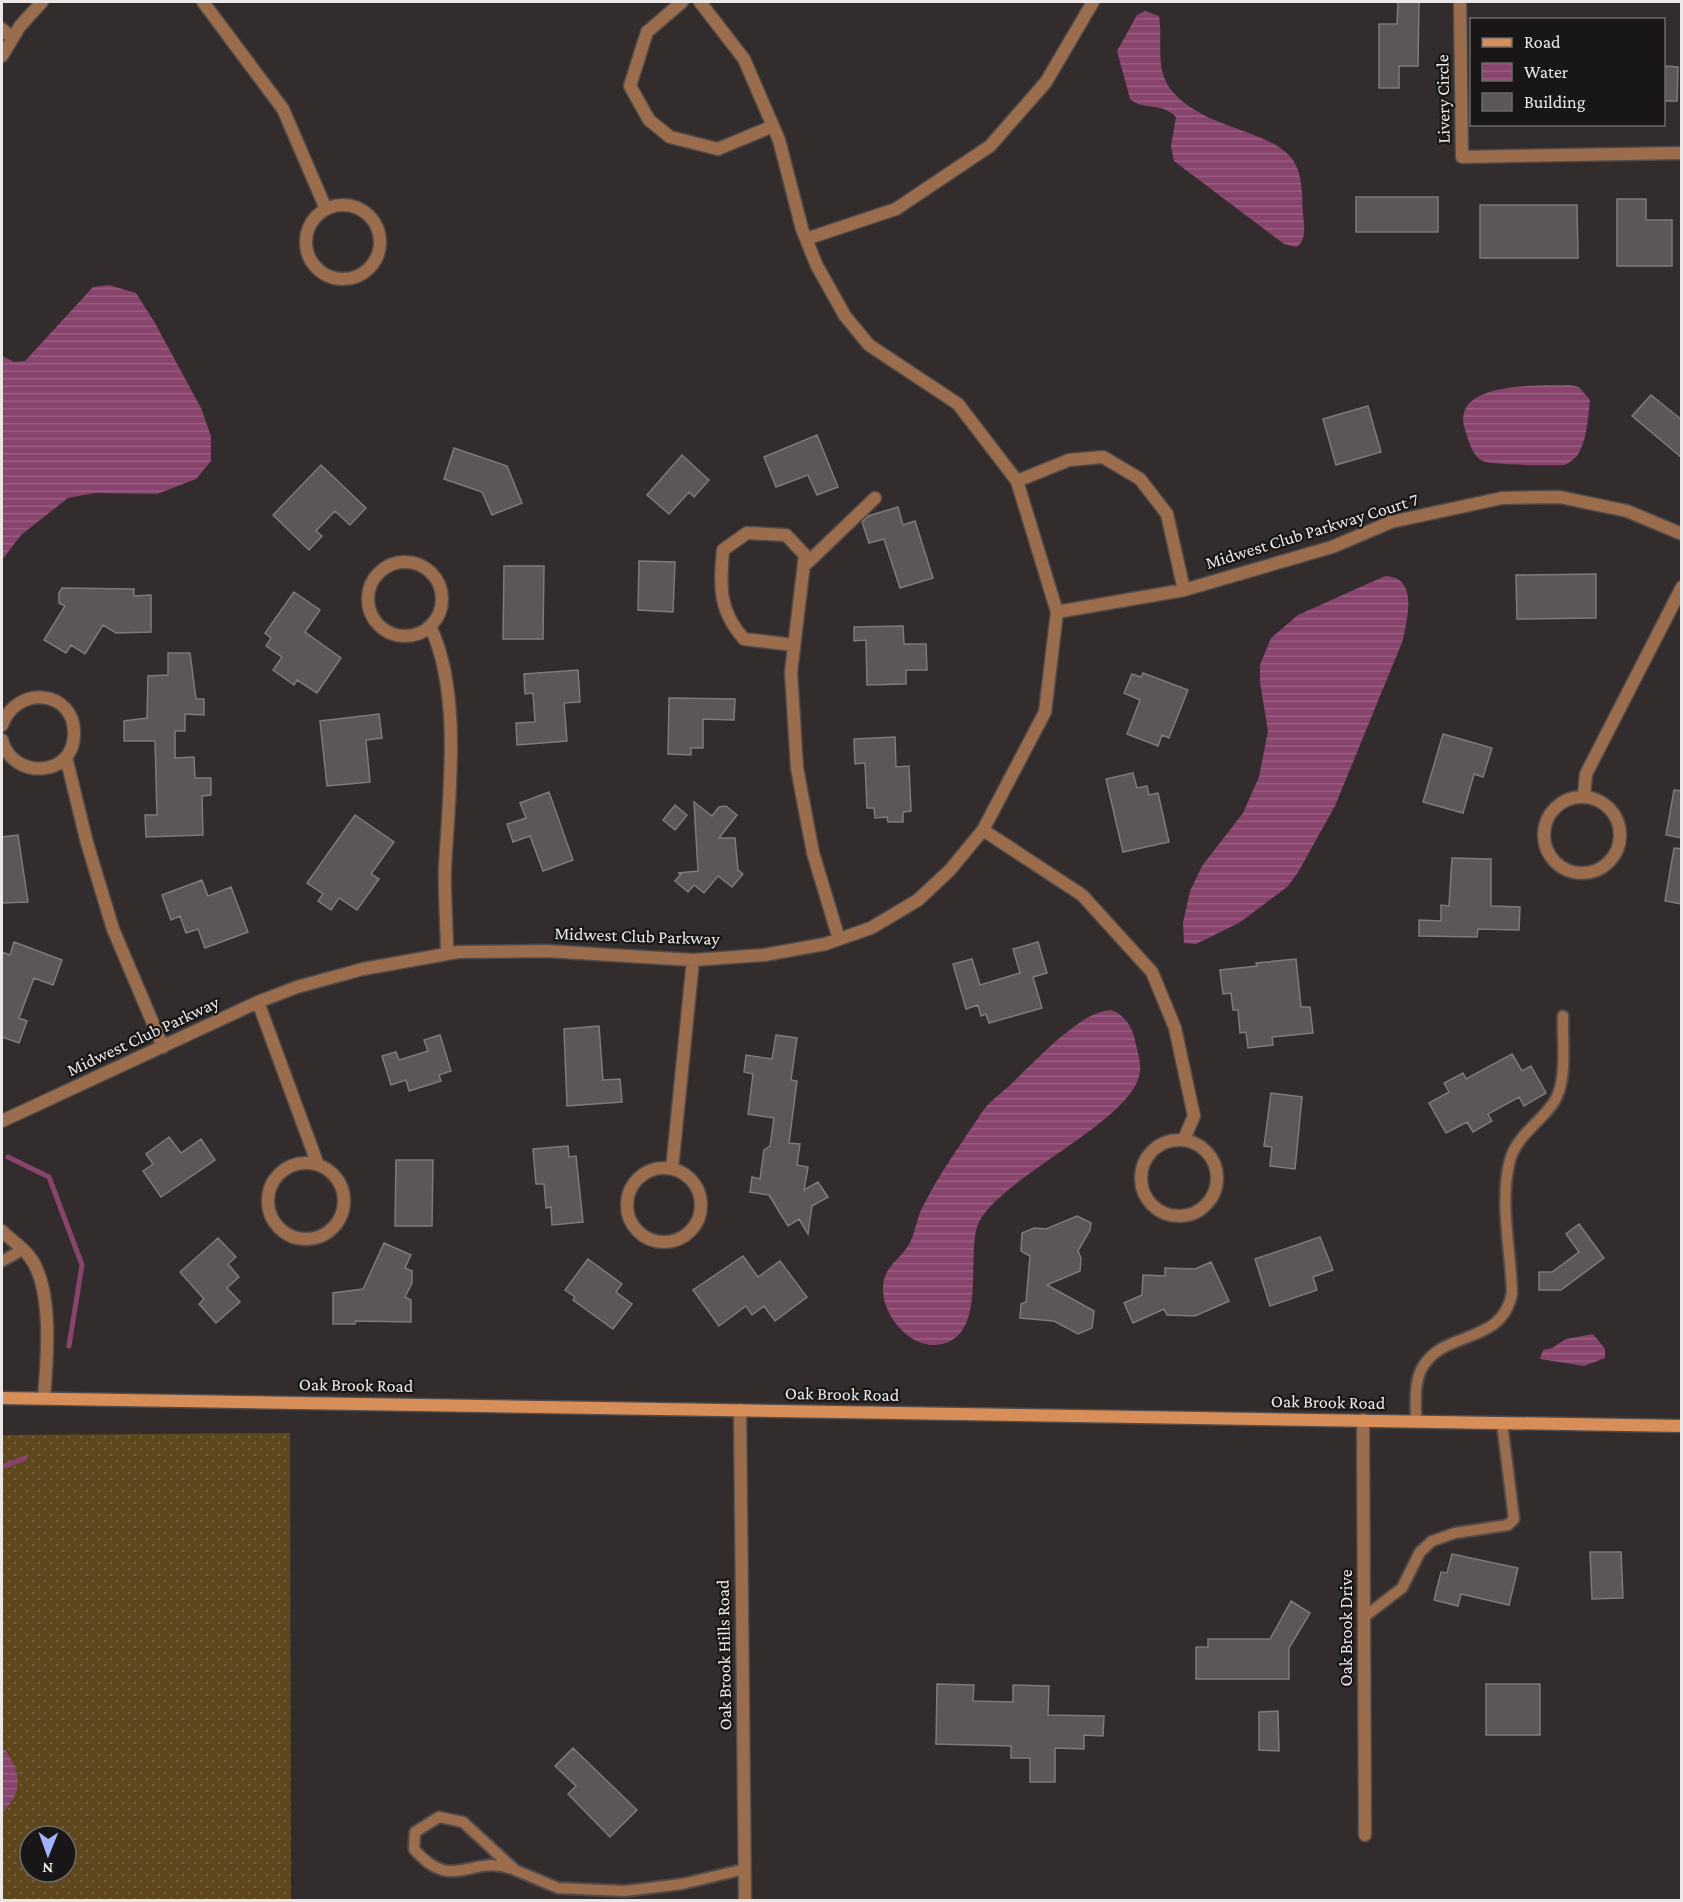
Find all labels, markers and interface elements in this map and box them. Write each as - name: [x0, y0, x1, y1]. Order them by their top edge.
- legend: [1470, 18, 1665, 126]
- text: Road: [1524, 32, 1561, 52]
- street label: Livery Circle: [1432, 54, 1454, 144]
- text: Water: [1524, 62, 1569, 82]
- text: Building: [1524, 92, 1586, 112]
- street label: Midwest Club Parkway Court 7: [1203, 489, 1421, 573]
- street label: Midwest Club Parkway: [554, 923, 721, 949]
- street label: Midwest Club Parkway: [64, 992, 223, 1080]
- street label: Oak Brook Road: [299, 1374, 414, 1396]
- street label: Oak Brook Road: [785, 1383, 900, 1405]
- street label: Oak Brook Road: [1271, 1391, 1386, 1413]
- street label: Oak Brook Drive: [1336, 1569, 1356, 1687]
- street label: Oak Brook Hills Road: [713, 1579, 735, 1731]
- north arrow: [18, 1824, 78, 1884]
- text: N: [42, 1860, 53, 1877]

